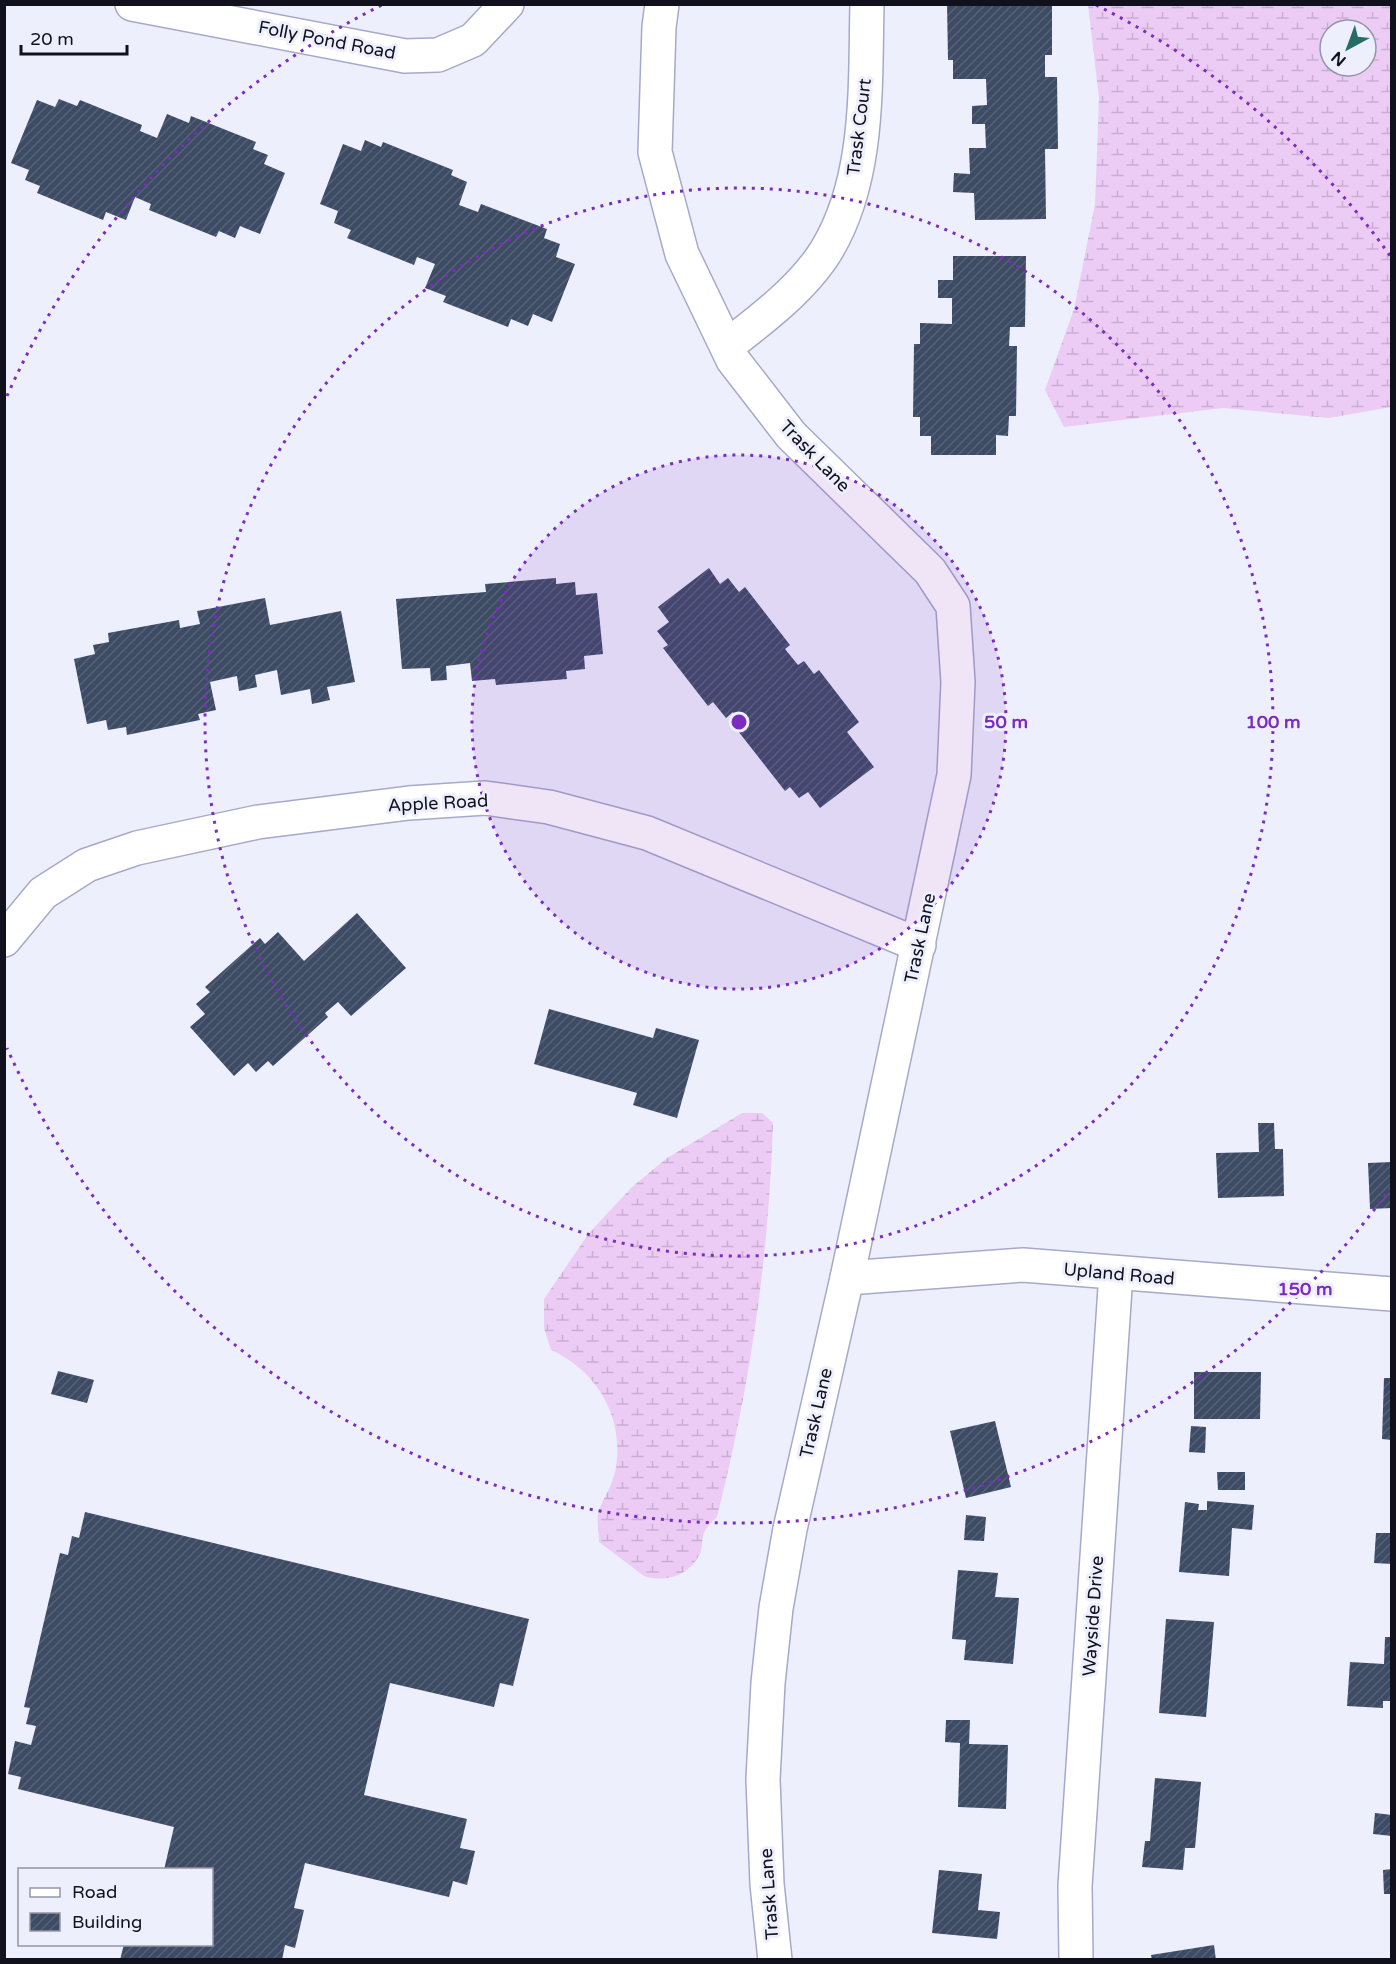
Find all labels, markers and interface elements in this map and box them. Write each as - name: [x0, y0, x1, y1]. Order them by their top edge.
- street label: Folly Pond Road: [256, 16, 398, 64]
- scale bar: [21, 18, 128, 56]
- north arrow: [1318, 18, 1378, 78]
- text: 20 m: [30, 28, 74, 50]
- text: N: [1327, 47, 1350, 70]
- street label: Trask Court: [842, 77, 876, 177]
- street label: Trask Lane: [775, 415, 855, 497]
- text: 50 m: [984, 711, 1028, 733]
- text: 100 m: [1245, 711, 1301, 733]
- centre of rings: [729, 712, 749, 732]
- street label: Apple Road: [387, 789, 489, 817]
- street label: Trask Lane: [900, 891, 940, 985]
- street label: Upland Road: [1062, 1258, 1176, 1290]
- text: 150 m: [1277, 1278, 1333, 1300]
- street label: Trask Lane: [795, 1366, 837, 1460]
- street label: Wayside Drive: [1078, 1555, 1108, 1677]
- street label: Trask Lane: [755, 1848, 783, 1940]
- legend: [18, 1868, 213, 1946]
- text: Road: [72, 1881, 117, 1903]
- text: Building: [72, 1911, 142, 1933]

